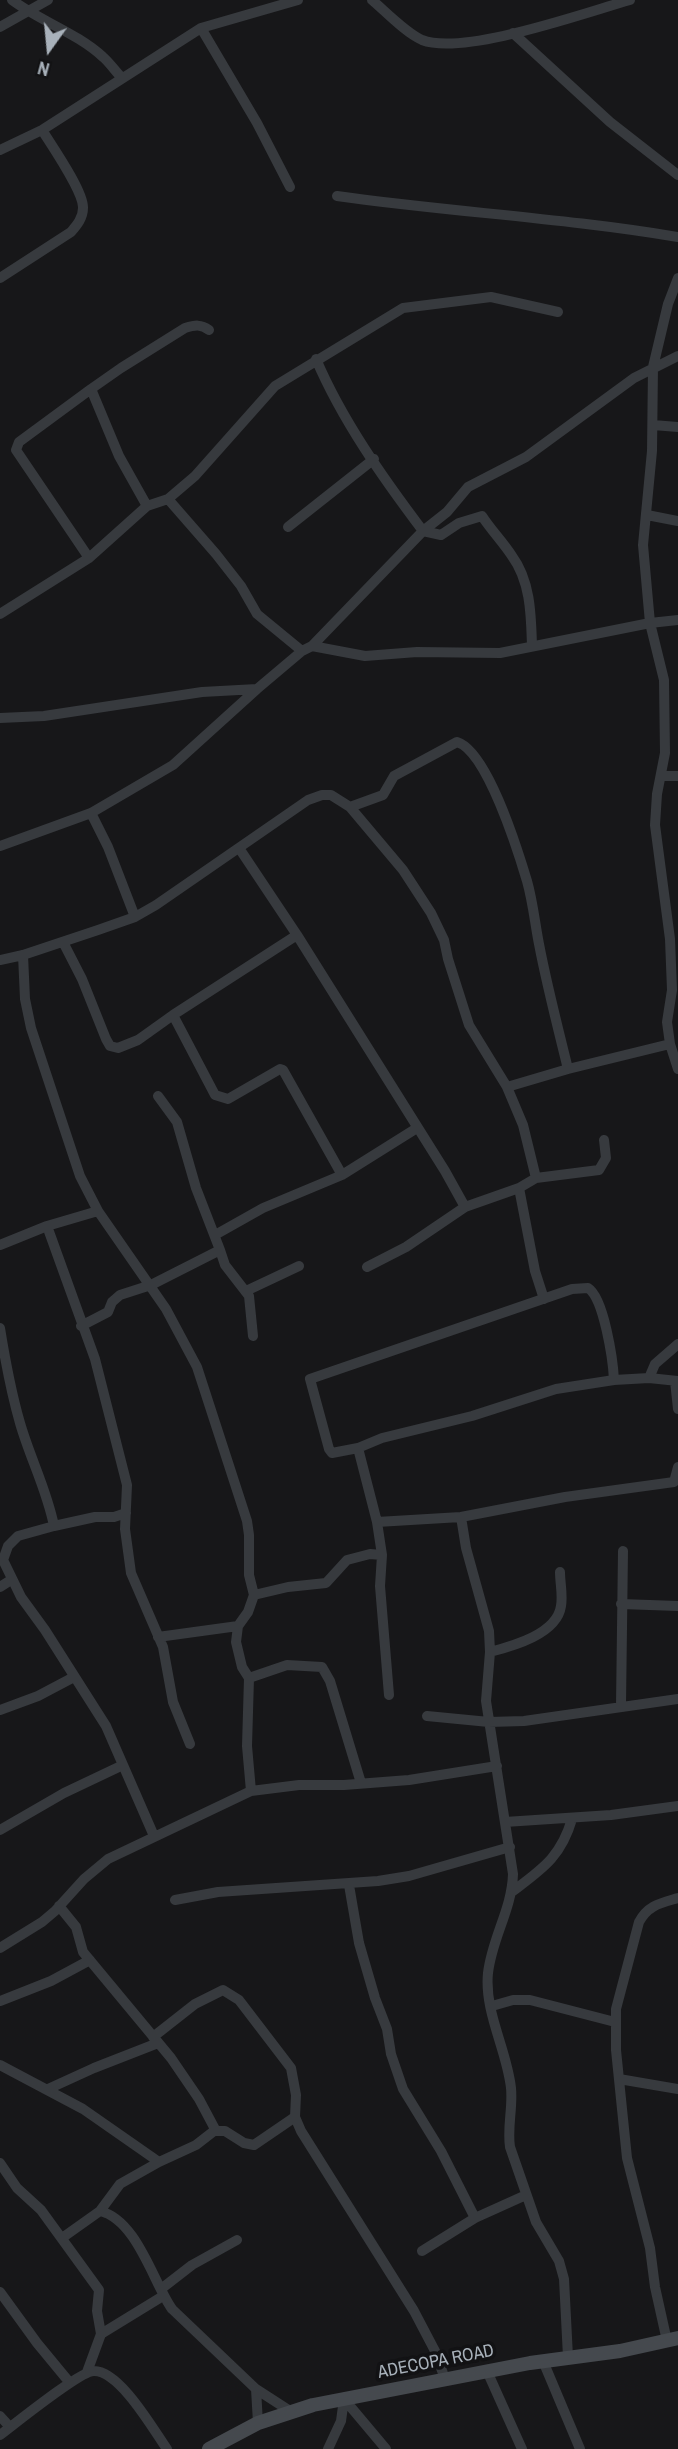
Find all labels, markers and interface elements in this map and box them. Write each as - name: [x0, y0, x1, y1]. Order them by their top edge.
- north arrow: [14, 14, 84, 84]
- text: N: [35, 55, 52, 83]
- street label: ADECOPA ROAD: [376, 2340, 496, 2384]

